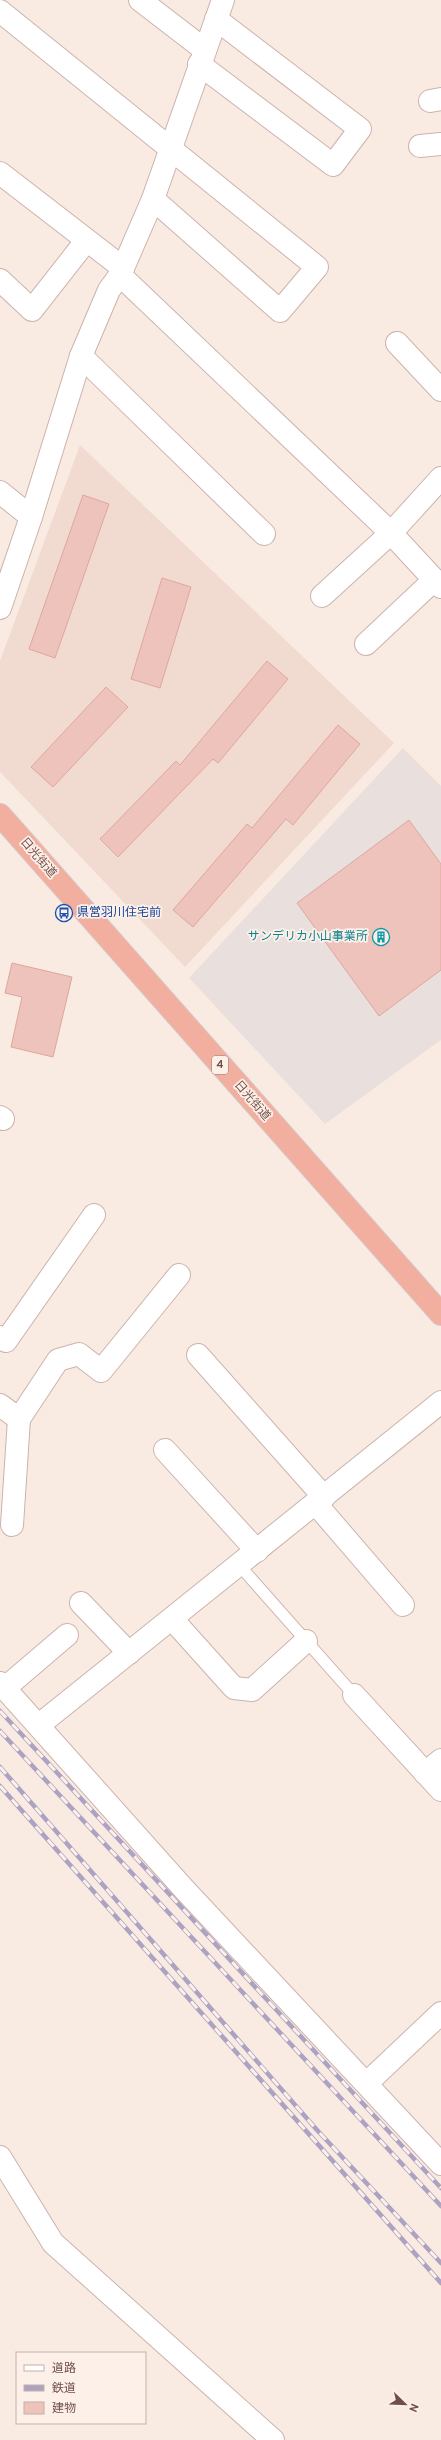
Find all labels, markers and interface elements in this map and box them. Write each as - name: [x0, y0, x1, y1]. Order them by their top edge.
- street label: 日光街道: [16, 835, 60, 881]
- bus stop icon: 県営羽川住宅前: [54, 903, 74, 923]
- place label: 県営羽川住宅前: [77, 905, 161, 921]
- building icon: サンデリカ小山事業所: [371, 927, 391, 947]
- place label: サンデリカ小山事業所: [248, 929, 368, 945]
- road number: 4: [212, 1056, 228, 1074]
- street label: 日光街道: [230, 1078, 274, 1124]
- legend: [16, 2352, 146, 2424]
- text: 道路: [52, 2361, 76, 2377]
- text: 鉄道: [52, 2381, 76, 2397]
- north arrow: [385, 2384, 425, 2424]
- text: 建物: [52, 2401, 76, 2417]
- text: N: [405, 2401, 421, 2414]

